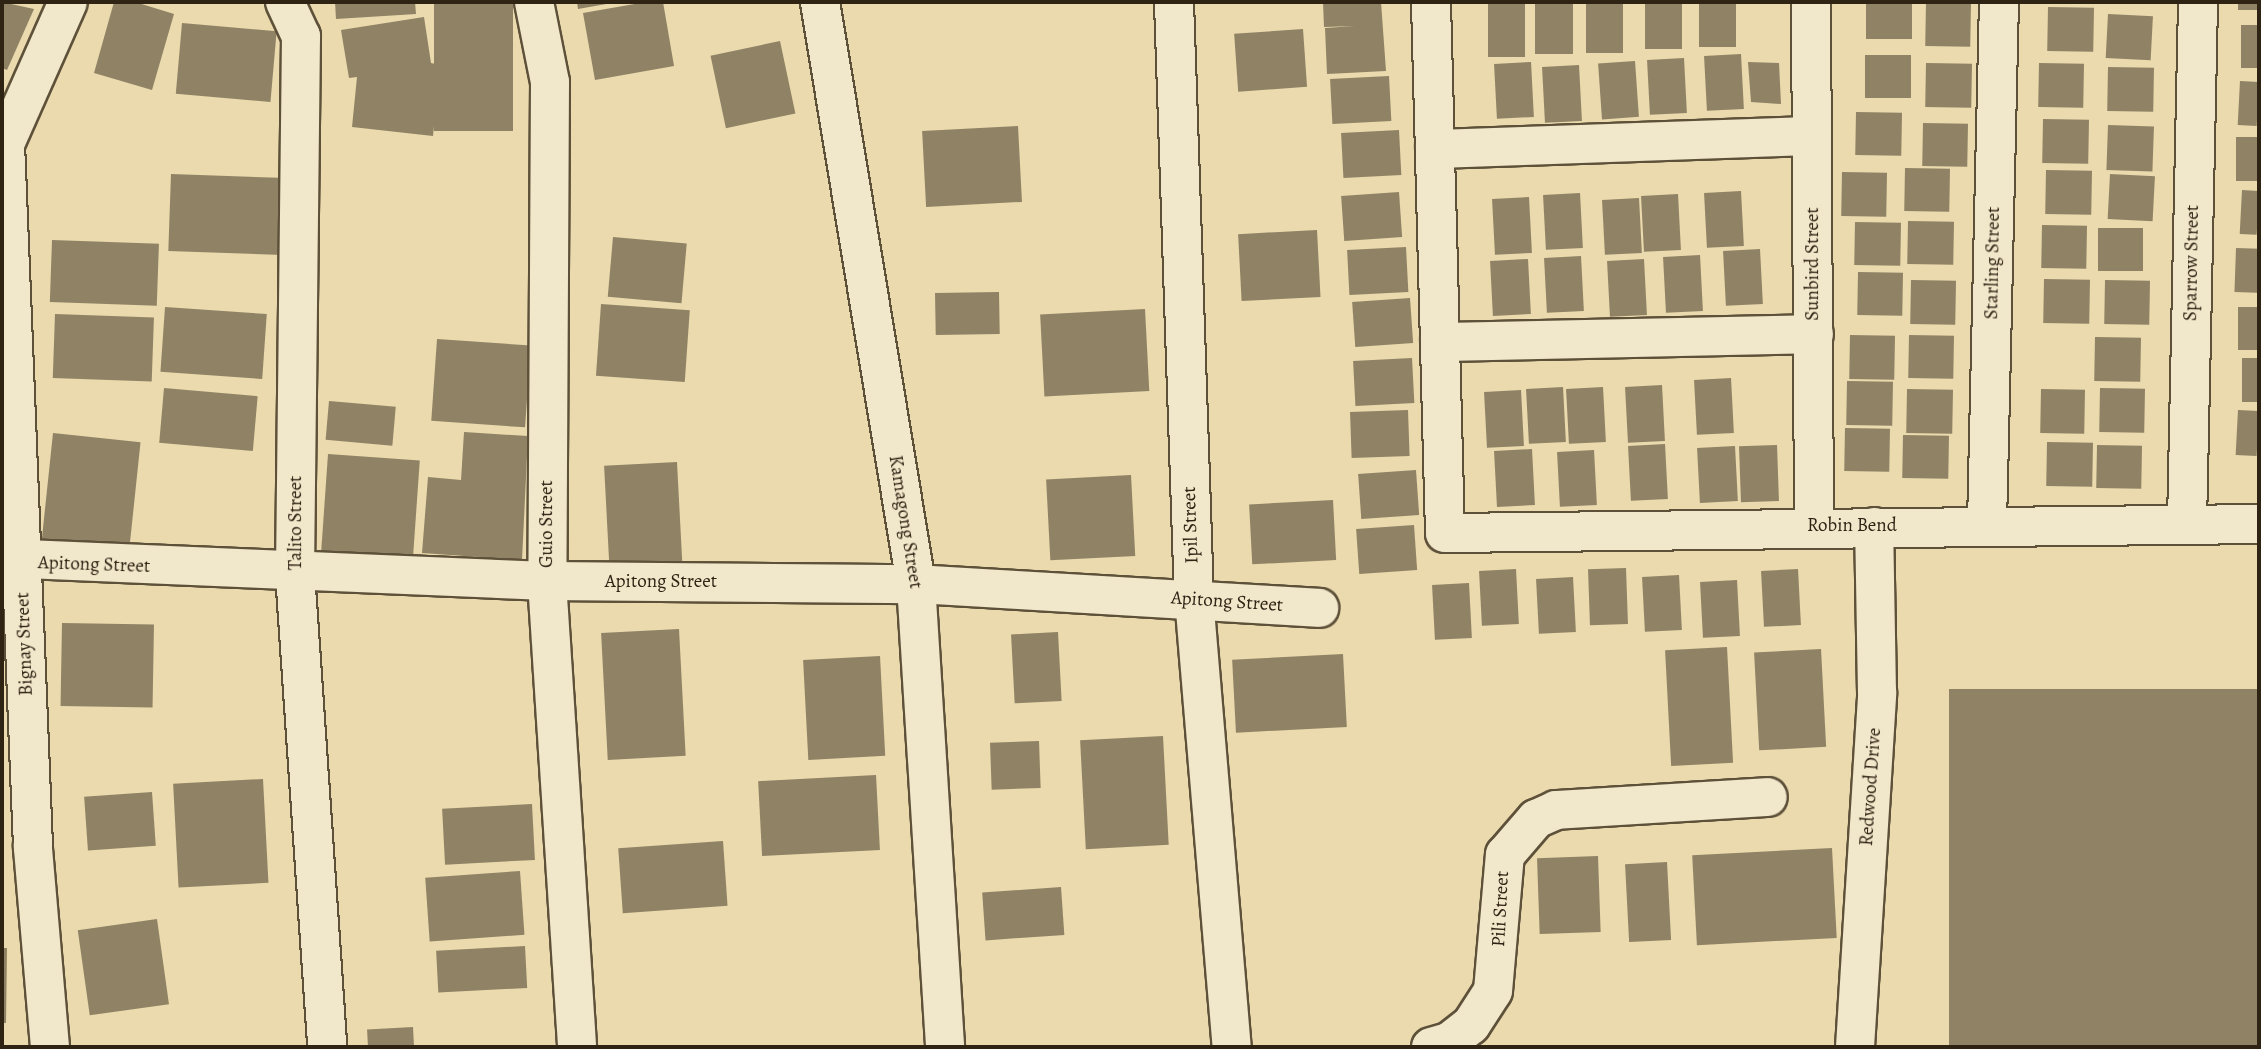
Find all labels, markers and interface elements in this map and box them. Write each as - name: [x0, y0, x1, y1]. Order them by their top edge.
- street label: Sparrow Street: [2180, 205, 2204, 321]
- street label: Starling Street: [1981, 206, 2005, 320]
- street label: Sunbird Street: [1802, 207, 1824, 321]
- street label: Kamagong Street: [883, 454, 927, 590]
- street label: Talito Street: [285, 476, 307, 570]
- street label: Guio Street: [536, 480, 558, 568]
- street label: Ipil Street: [1178, 486, 1204, 564]
- street label: Robin Bend: [1807, 515, 1897, 537]
- street label: Apitong Street: [38, 552, 150, 578]
- street label: Apitong Street: [605, 571, 717, 593]
- street label: Apitong Street: [1170, 587, 1284, 617]
- street label: Bignay Street: [12, 592, 38, 696]
- street label: Redwood Drive: [1855, 727, 1887, 847]
- street label: Pili Street: [1488, 870, 1514, 948]

